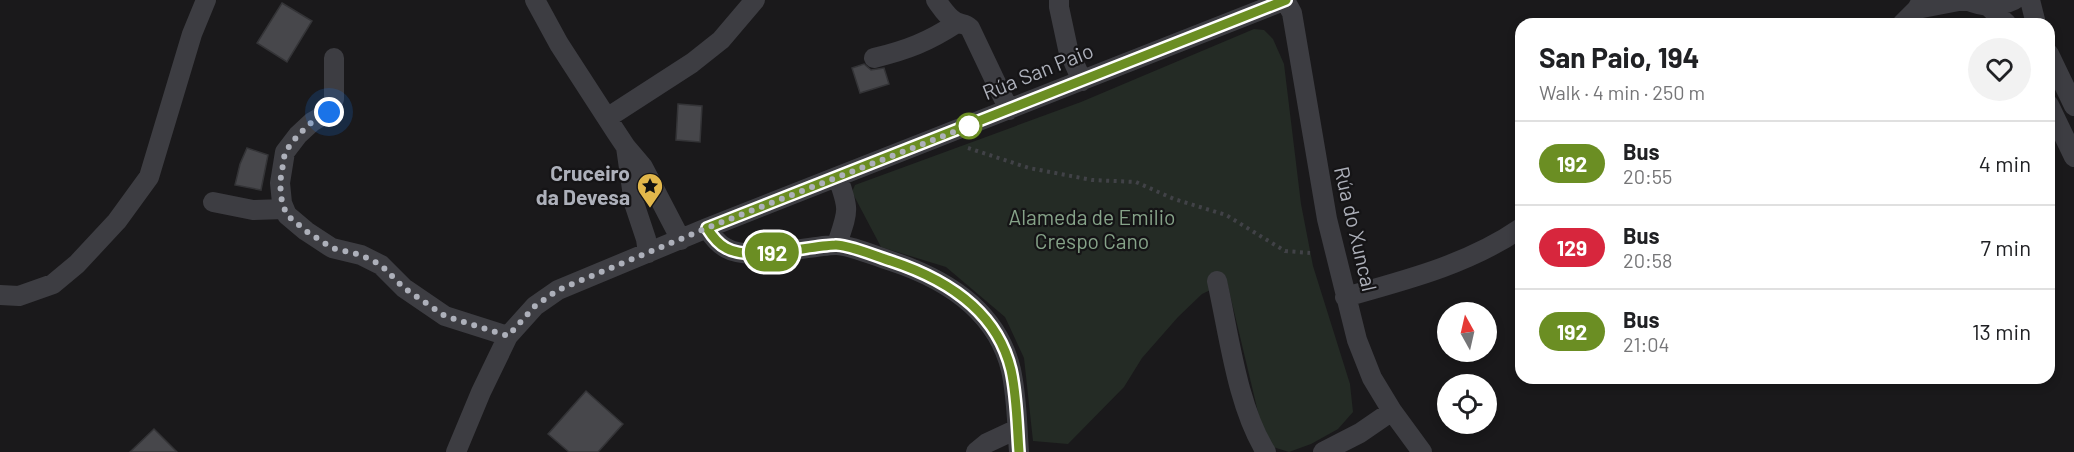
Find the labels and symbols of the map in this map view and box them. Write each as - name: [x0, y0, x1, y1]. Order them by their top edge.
- street label: Rúa San Paio: [978, 37, 1097, 104]
- your location: [314, 97, 344, 127]
- unlabelled marker: [956, 113, 982, 139]
- place label: Cruceiro da Devesa: [536, 160, 630, 209]
- street label: Rúa do Xuncal: [1330, 164, 1383, 294]
- place icon: Cruceiro da Devesa: [635, 171, 665, 209]
- park label: Alameda de Emilio Crespo Cano: [1008, 204, 1176, 253]
- line badge: 192: [738, 232, 806, 272]
- north arrow: [1437, 302, 1497, 362]

